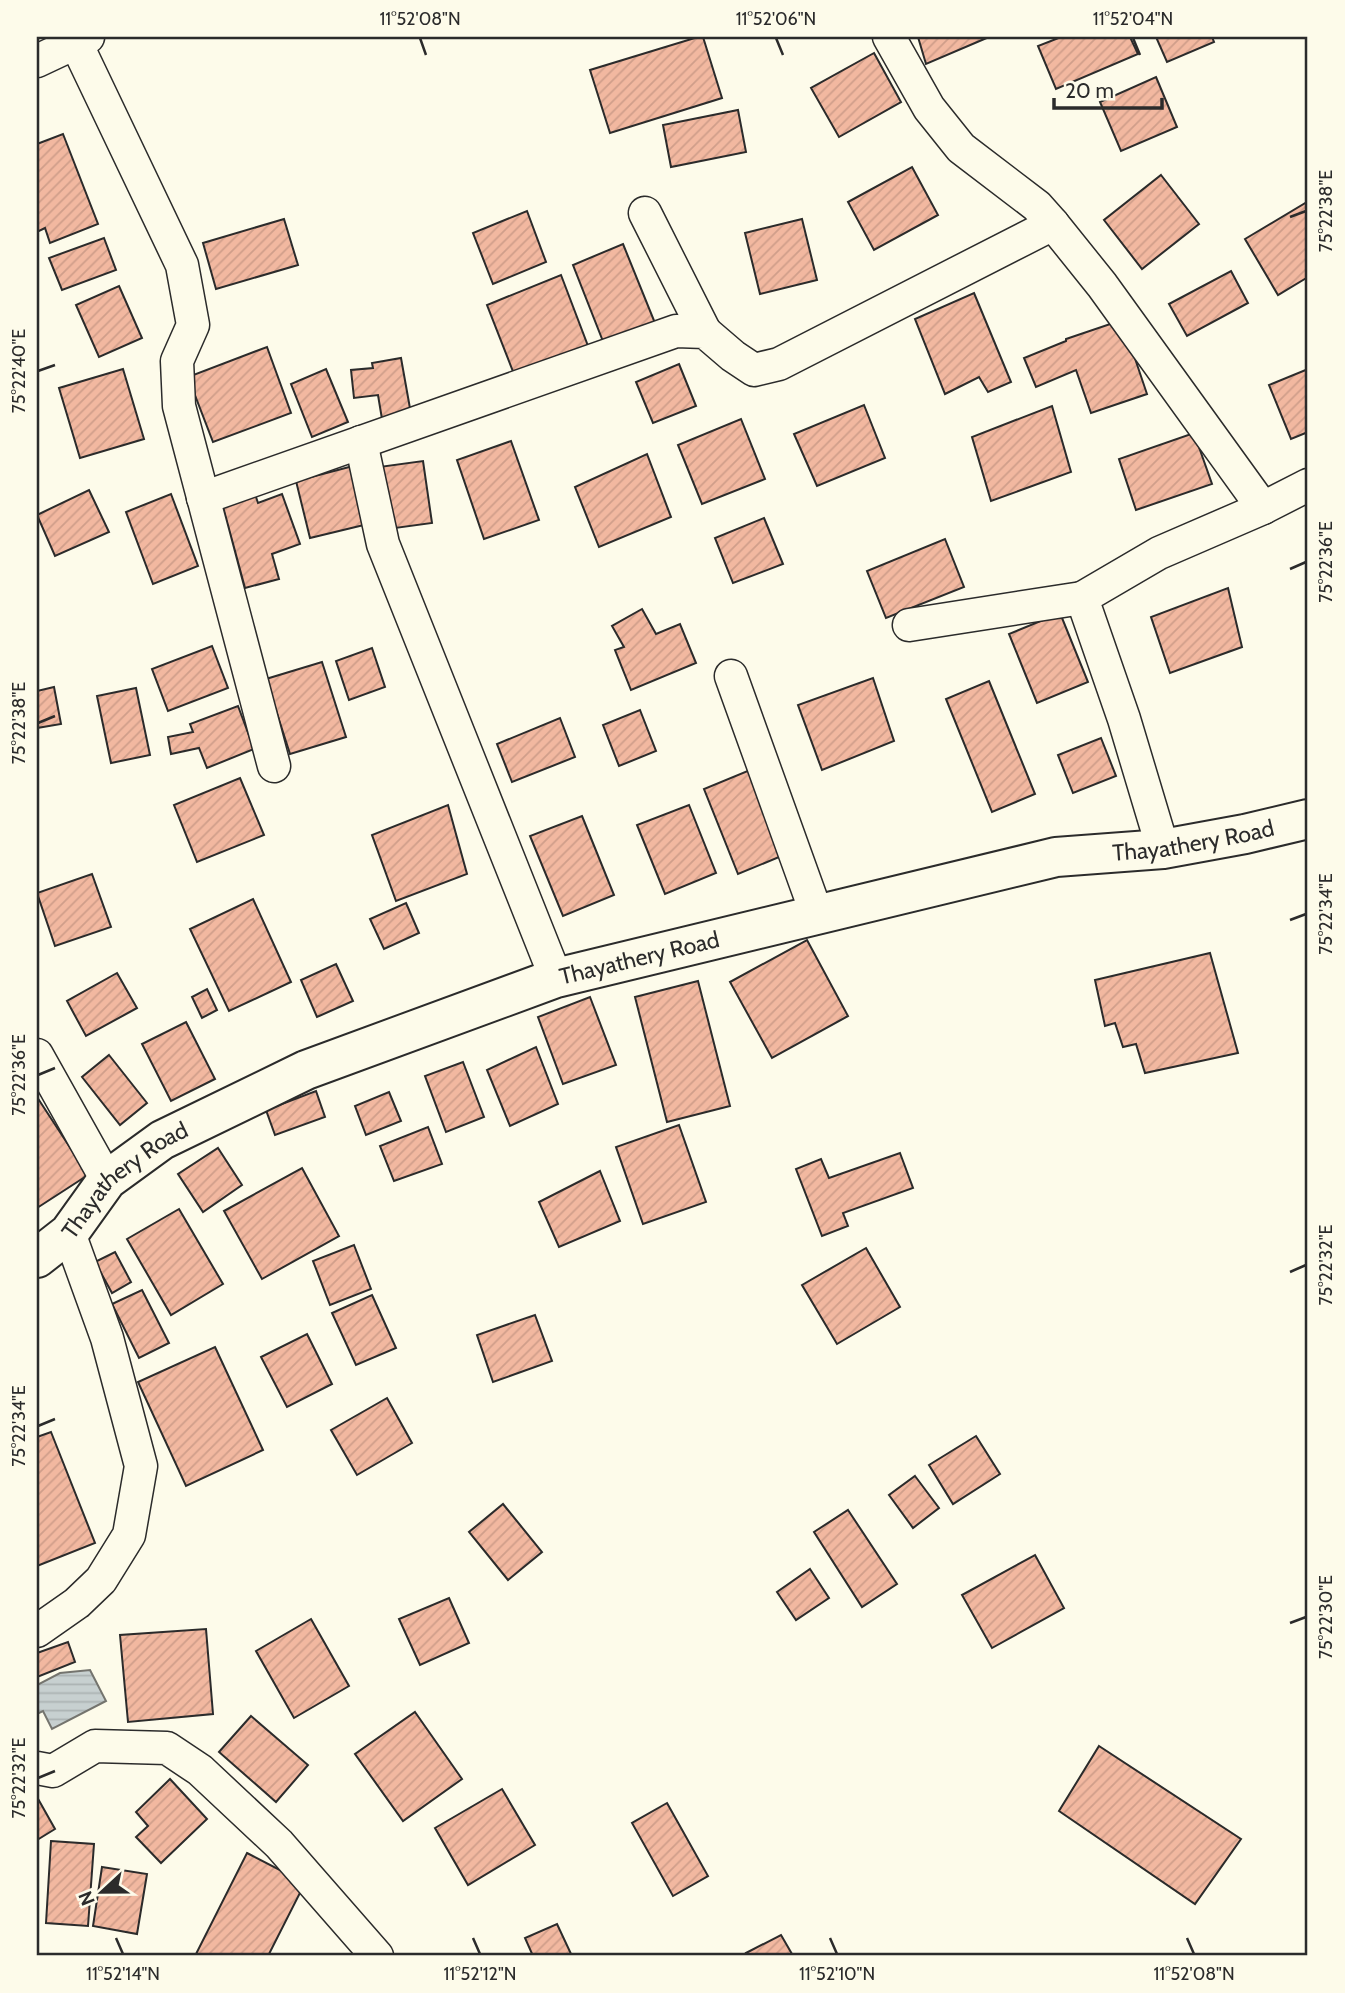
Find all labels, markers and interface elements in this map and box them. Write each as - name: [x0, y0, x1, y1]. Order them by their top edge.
- text: 11°52'08"N: [379, 8, 461, 30]
- text: 11°52'06"N: [736, 8, 816, 30]
- text: 11°52'04"N: [1093, 8, 1173, 30]
- scale bar: [1054, 66, 1163, 110]
- text: 20 m: [1065, 78, 1114, 103]
- text: 75°22'38"E: [1315, 170, 1337, 252]
- text: 75°22'40"E: [8, 329, 30, 413]
- text: 75°22'36"E: [1315, 521, 1337, 603]
- text: 75°22'38"E: [8, 682, 30, 764]
- street label: Thayathery Road: [1111, 814, 1277, 867]
- text: 75°22'34"E: [1315, 873, 1337, 955]
- street label: Thayathery Road: [557, 925, 722, 991]
- text: 75°22'36"E: [8, 1034, 30, 1116]
- street label: Thayathery Road: [56, 1116, 192, 1244]
- text: 75°22'32"E: [1315, 1225, 1337, 1305]
- text: 75°22'34"E: [8, 1385, 30, 1467]
- text: 75°22'30"E: [1315, 1575, 1337, 1659]
- text: 75°22'32"E: [8, 1738, 30, 1818]
- north arrow: [66, 1856, 136, 1926]
- text: N: [74, 1888, 100, 1909]
- text: 11°52'14"N: [86, 1963, 160, 1985]
- text: 11°52'12"N: [443, 1963, 517, 1985]
- text: 11°52'10"N: [799, 1963, 875, 1985]
- text: 11°52'08"N: [1153, 1963, 1235, 1985]

